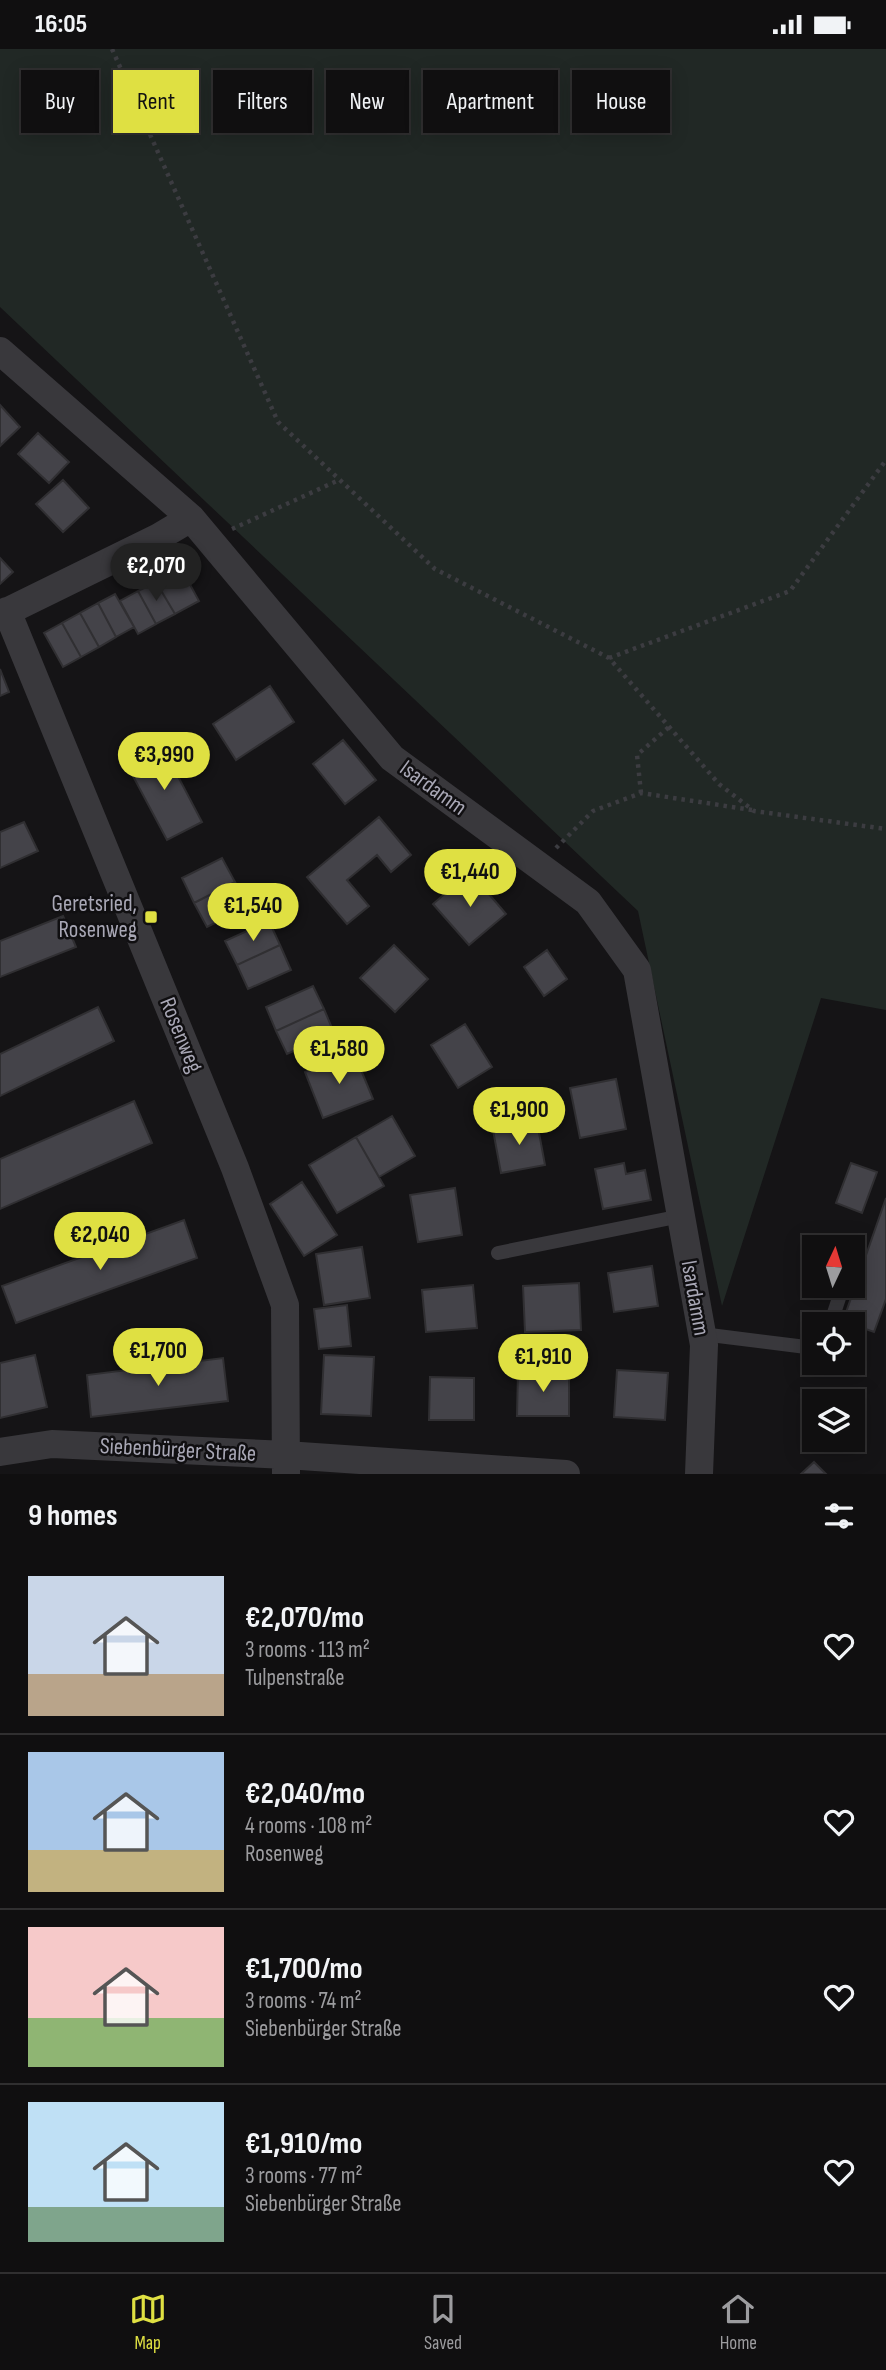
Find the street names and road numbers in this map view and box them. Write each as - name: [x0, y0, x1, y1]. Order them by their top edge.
- street label: Isardamm: [394, 754, 472, 822]
- street label: Rosenweg: [153, 993, 209, 1077]
- street label: Isardamm: [675, 1258, 715, 1338]
- street label: Siebenbürger Straße: [99, 1432, 257, 1468]

